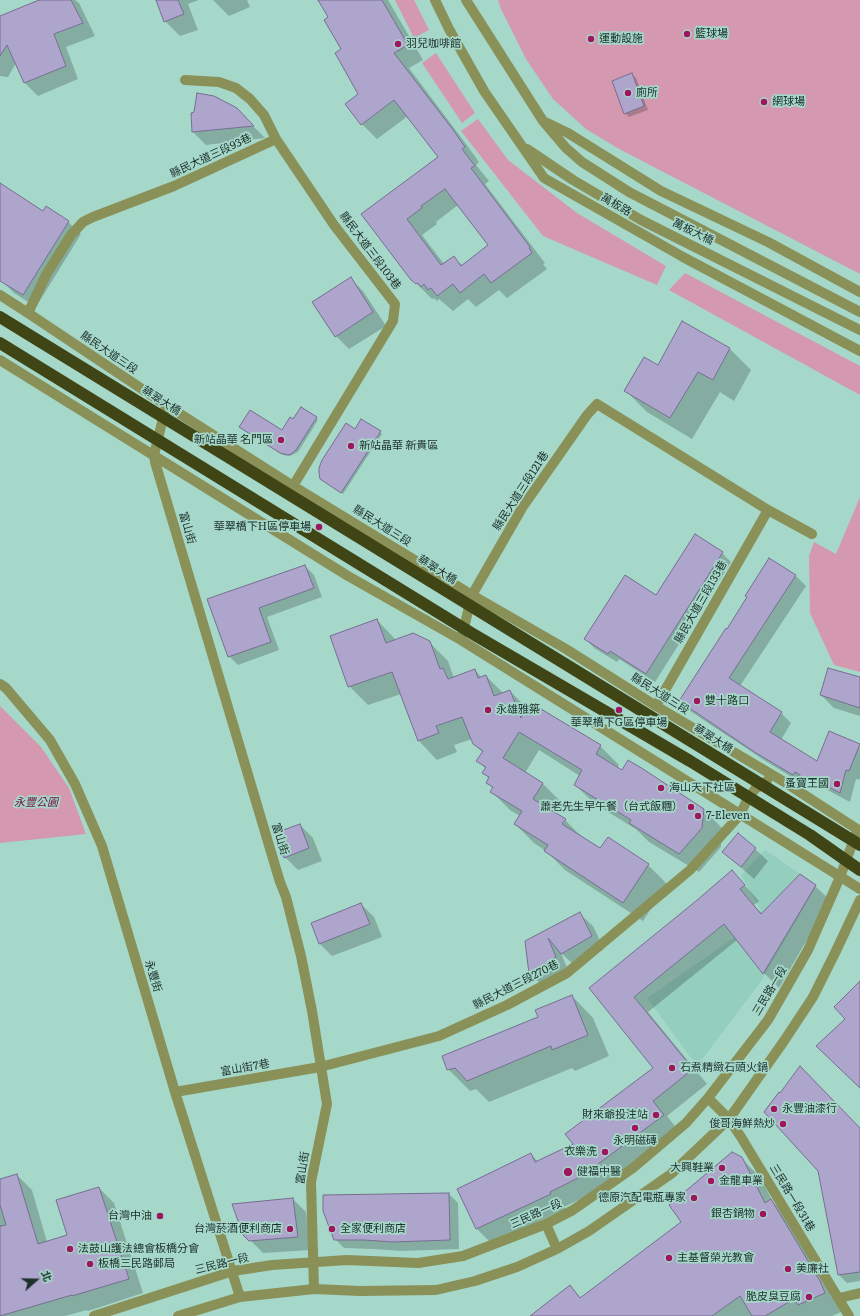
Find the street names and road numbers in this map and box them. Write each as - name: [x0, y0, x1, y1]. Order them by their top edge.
- street label: 縣民大道三段93巷: [168, 131, 254, 181]
- street label: 萬板路: [598, 191, 634, 219]
- street label: 縣民大道三段103巷: [337, 210, 403, 292]
- street label: 萬板大橋: [670, 216, 716, 248]
- street label: 縣民大道三段: [78, 329, 140, 377]
- street label: 華翠大橋: [139, 384, 183, 418]
- street label: 縣民大道三段121巷: [491, 449, 551, 533]
- street label: 縣民大道三段: [351, 503, 413, 549]
- street label: 富山街: [176, 510, 198, 546]
- street label: 華翠大橋: [415, 553, 459, 587]
- street label: 縣民大道三段133巷: [672, 558, 730, 646]
- street label: 縣民大道三段: [629, 671, 691, 717]
- street label: 華翠大橋: [691, 722, 735, 756]
- street label: 富山街: [269, 821, 291, 857]
- street label: 永豐街: [142, 958, 164, 994]
- street label: 縣民大道三段270巷: [471, 958, 561, 1012]
- street label: 三民路一段: [750, 964, 790, 1018]
- street label: 富山街7巷: [219, 1057, 271, 1079]
- street label: 富山街: [294, 1151, 312, 1185]
- street label: 三民路一段31巷: [767, 1162, 817, 1234]
- street label: 三民路一段: [508, 1197, 564, 1231]
- street label: 三民路一段: [194, 1251, 250, 1277]

